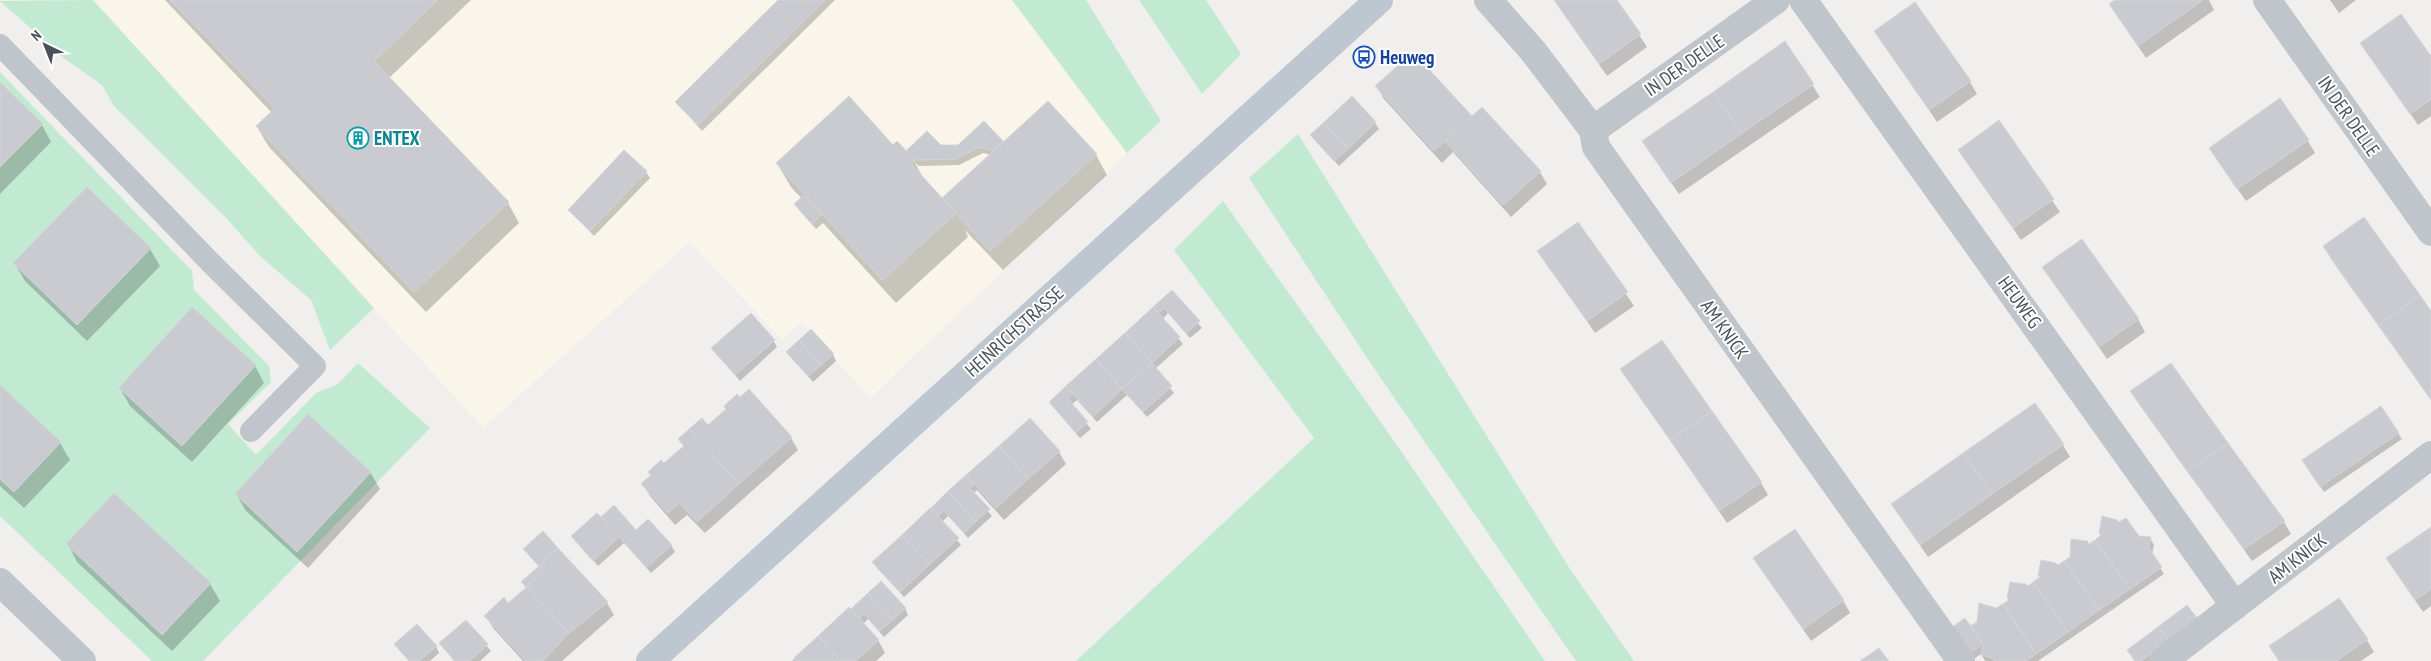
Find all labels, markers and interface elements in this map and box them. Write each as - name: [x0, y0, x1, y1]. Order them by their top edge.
- north arrow: [20, 20, 70, 70]
- text: N: [27, 26, 45, 45]
- street label: IN DER DELLE: [1639, 29, 1729, 101]
- bus stop icon: Heuweg: [1352, 45, 1376, 69]
- place label: Heuweg: [1380, 45, 1434, 69]
- street label: IN DER DELLE: [2313, 71, 2385, 161]
- building icon: ENTEX: [346, 126, 370, 150]
- place label: ENTEX: [374, 126, 420, 150]
- street label: HEUWEG: [1993, 271, 2047, 333]
- street label: HEINRICHSTRASSE: [960, 281, 1068, 381]
- street label: AM KNICK: [1696, 295, 1754, 363]
- street label: AM KNICK: [2263, 528, 2331, 588]

